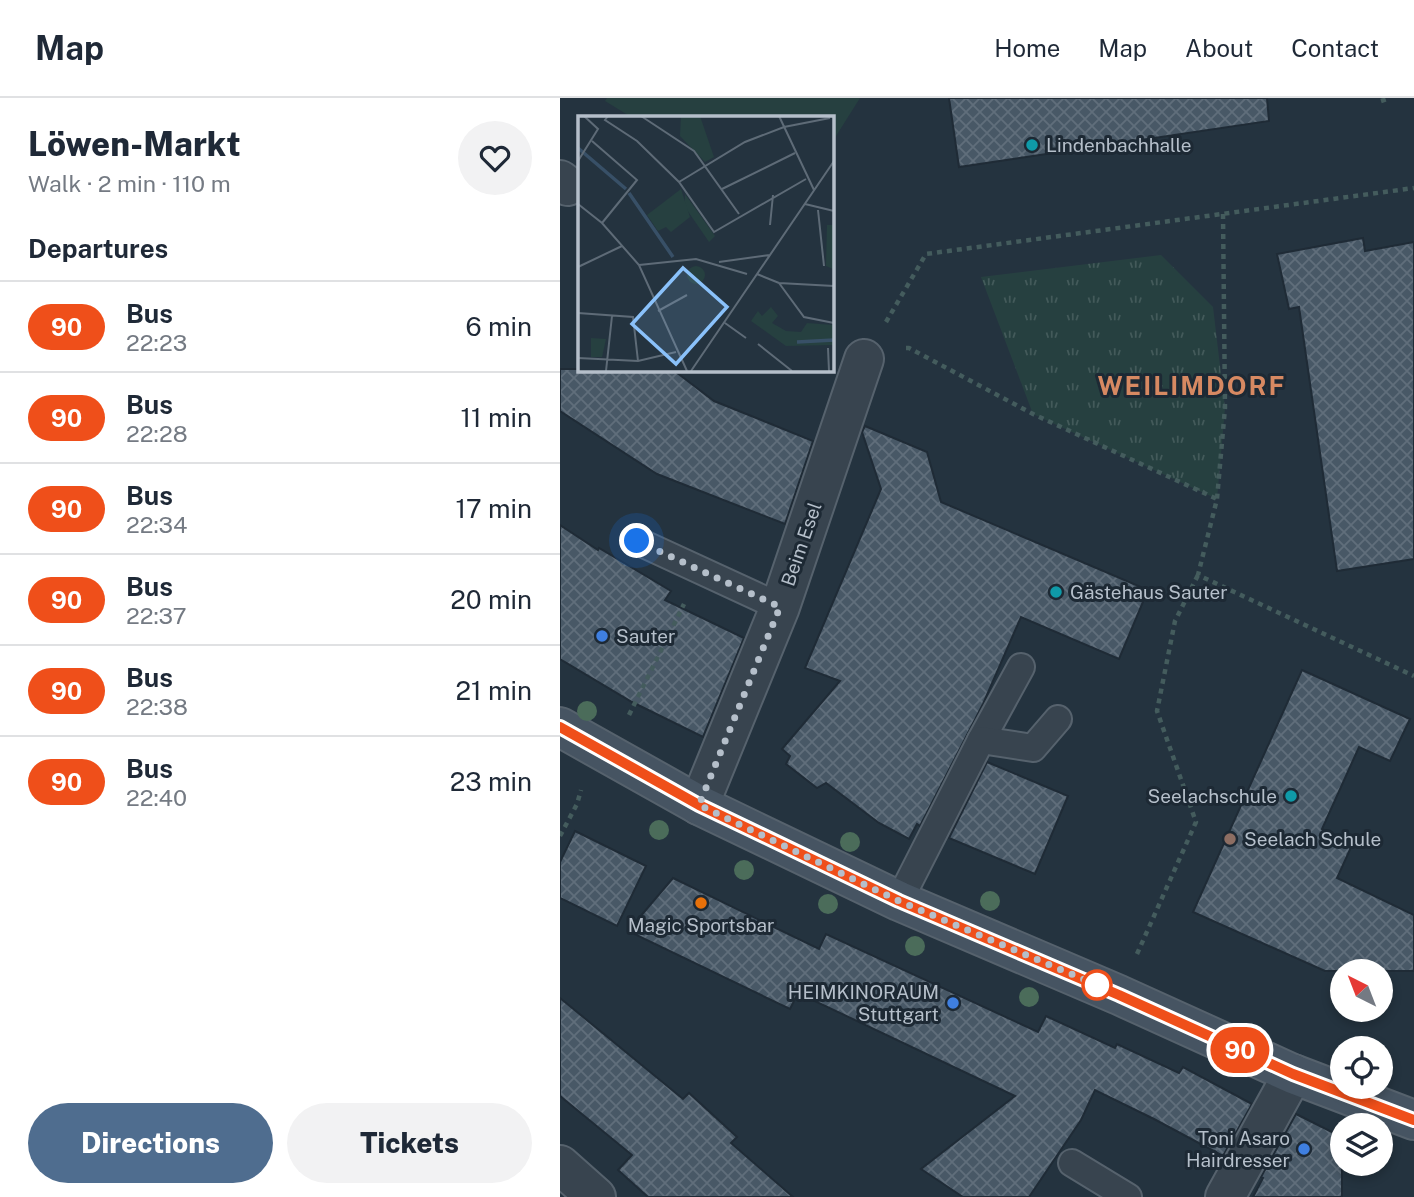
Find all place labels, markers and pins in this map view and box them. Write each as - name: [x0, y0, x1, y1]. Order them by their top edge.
- place label: Lindenbachhalle: [1046, 134, 1192, 156]
- marker: Lindenbachhalle: [1024, 137, 1040, 153]
- place label: Gästehaus Sauter: [1070, 581, 1228, 603]
- marker: Gästehaus Sauter: [1048, 584, 1064, 600]
- place label: Sauter: [616, 625, 676, 647]
- marker: Sauter: [594, 628, 610, 644]
- place label: Seelachschule: [1148, 785, 1277, 807]
- marker: Seelachschule: [1283, 788, 1299, 804]
- place label: Seelach Schule: [1244, 828, 1381, 850]
- marker: Seelach Schule: [1222, 831, 1238, 847]
- marker: Magic Sportsbar: [693, 895, 709, 911]
- place label: Magic Sportsbar: [628, 914, 774, 936]
- unlabelled marker: [1082, 970, 1112, 1000]
- place label: HEIMKINORAUM Stuttgart: [788, 981, 939, 1025]
- marker: HEIMKINORAUM Stuttgart: [945, 995, 961, 1011]
- place label: Toni Asaro Hairdresser: [1186, 1127, 1290, 1171]
- marker: Toni Asaro Hairdresser: [1296, 1141, 1312, 1157]

